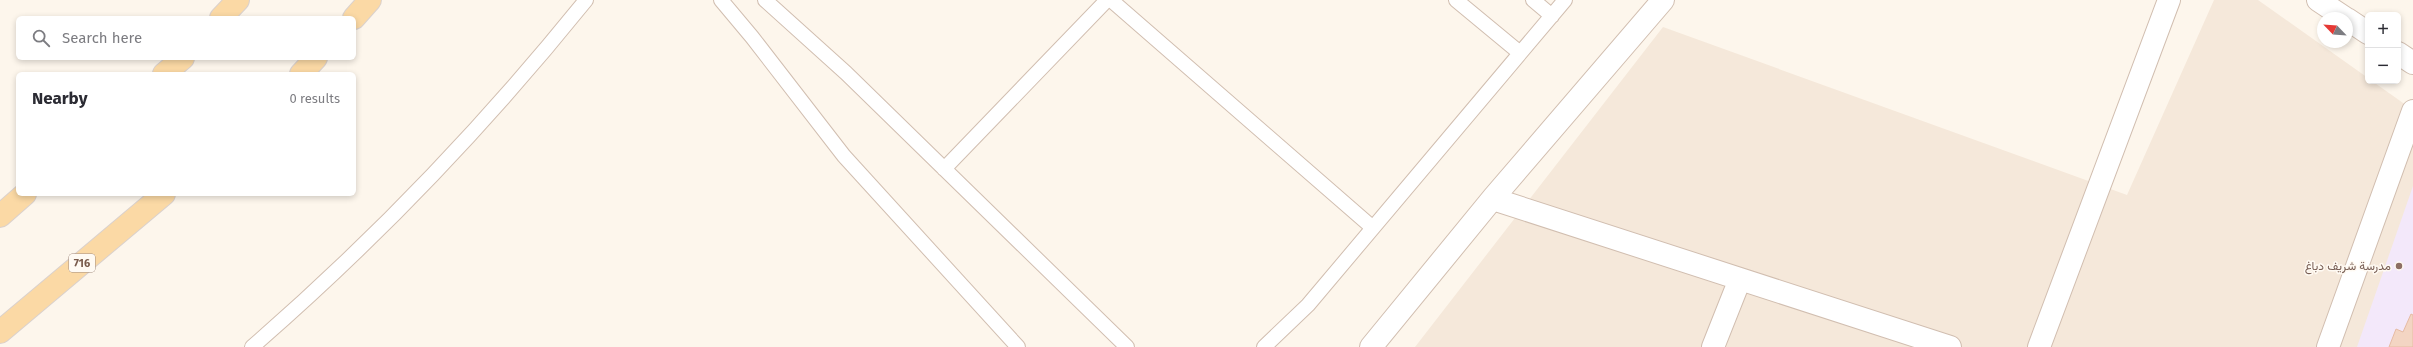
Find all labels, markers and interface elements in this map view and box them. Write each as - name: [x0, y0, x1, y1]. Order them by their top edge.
- north arrow: [2317, 12, 2353, 48]
- map controls: [2365, 12, 2401, 84]
- button: +: [2365, 12, 2401, 48]
- search box: [16, 16, 356, 60]
- icon: search: [30, 27, 52, 49]
- text: Search here: [62, 29, 142, 47]
- button: −: [2365, 48, 2401, 84]
- text: Nearby: [32, 88, 87, 109]
- text: 0 results: [289, 91, 340, 106]
- road number: 716: [69, 254, 95, 272]
- place label: مدرسة شريف دباغ: [2305, 259, 2391, 275]
- marker: مدرسة شريف دباغ: [2394, 261, 2404, 271]

